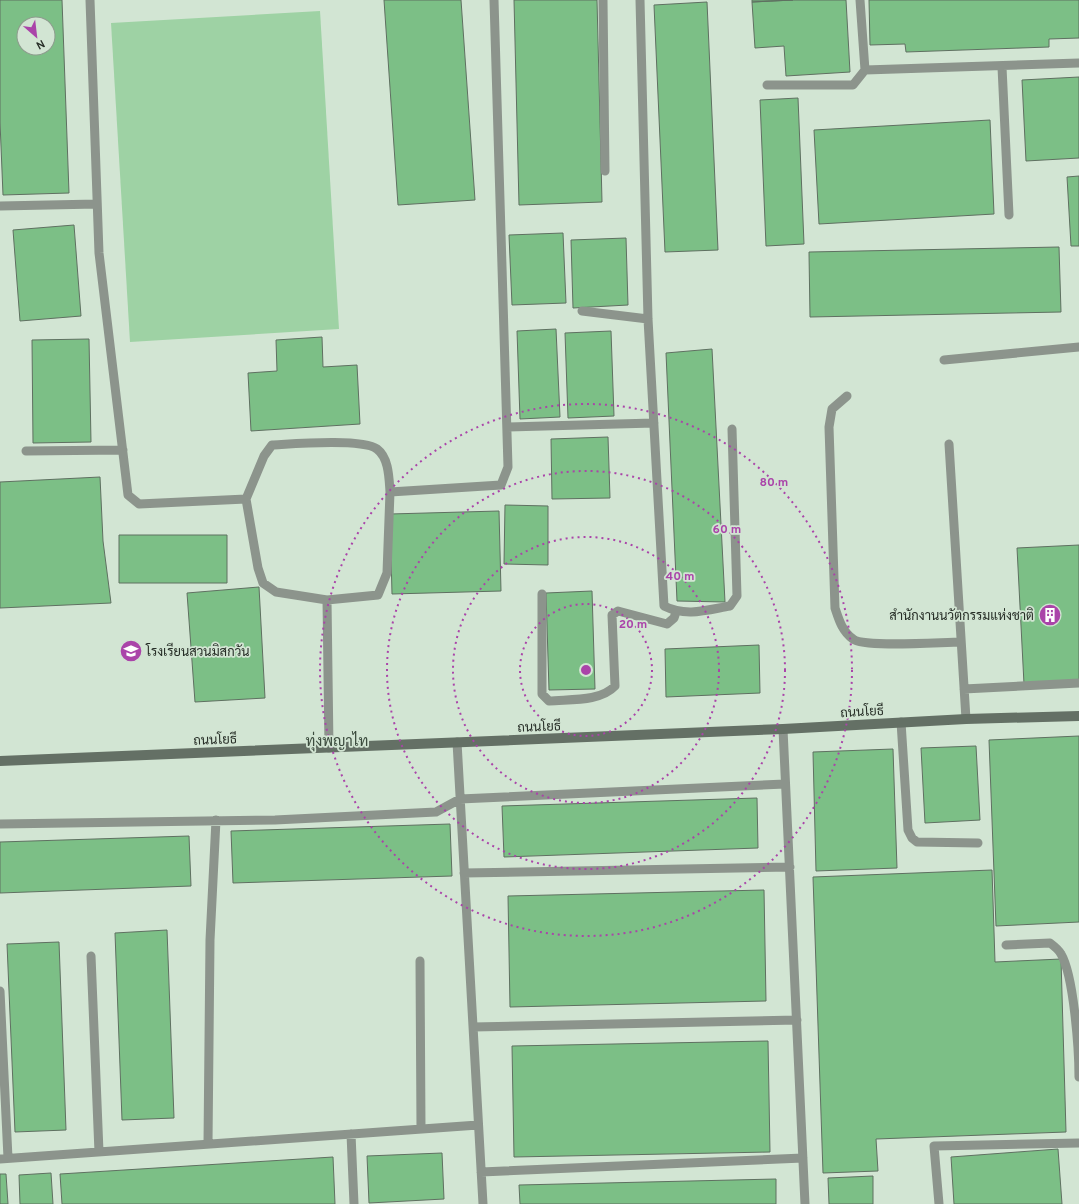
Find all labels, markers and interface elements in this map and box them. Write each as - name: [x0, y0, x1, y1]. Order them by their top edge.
- north arrow: [16, 16, 56, 56]
- text: N: [33, 36, 47, 52]
- text: 80 m: [760, 475, 788, 491]
- text: 60 m: [713, 522, 741, 538]
- text: 40 m: [665, 569, 695, 585]
- building icon: สำนักงานนวัตกรรมแห่งชาติ: [1037, 602, 1063, 628]
- place label: สำนักงานนวัตกรรมแห่งชาติ: [889, 607, 1034, 625]
- text: 20 m: [619, 617, 647, 633]
- school or university icon: โรงเรียนสวนมิสกวัน: [118, 638, 144, 664]
- place label: โรงเรียนสวนมิสกวัน: [145, 642, 250, 661]
- centre of rings: [579, 663, 593, 677]
- street label: ถนนโยธี: [840, 701, 884, 722]
- street label: ถนนโยธี: [517, 716, 561, 737]
- street label: ถนนโยธี: [193, 729, 237, 750]
- district label: ทุ่งพญาไท: [306, 731, 368, 752]

